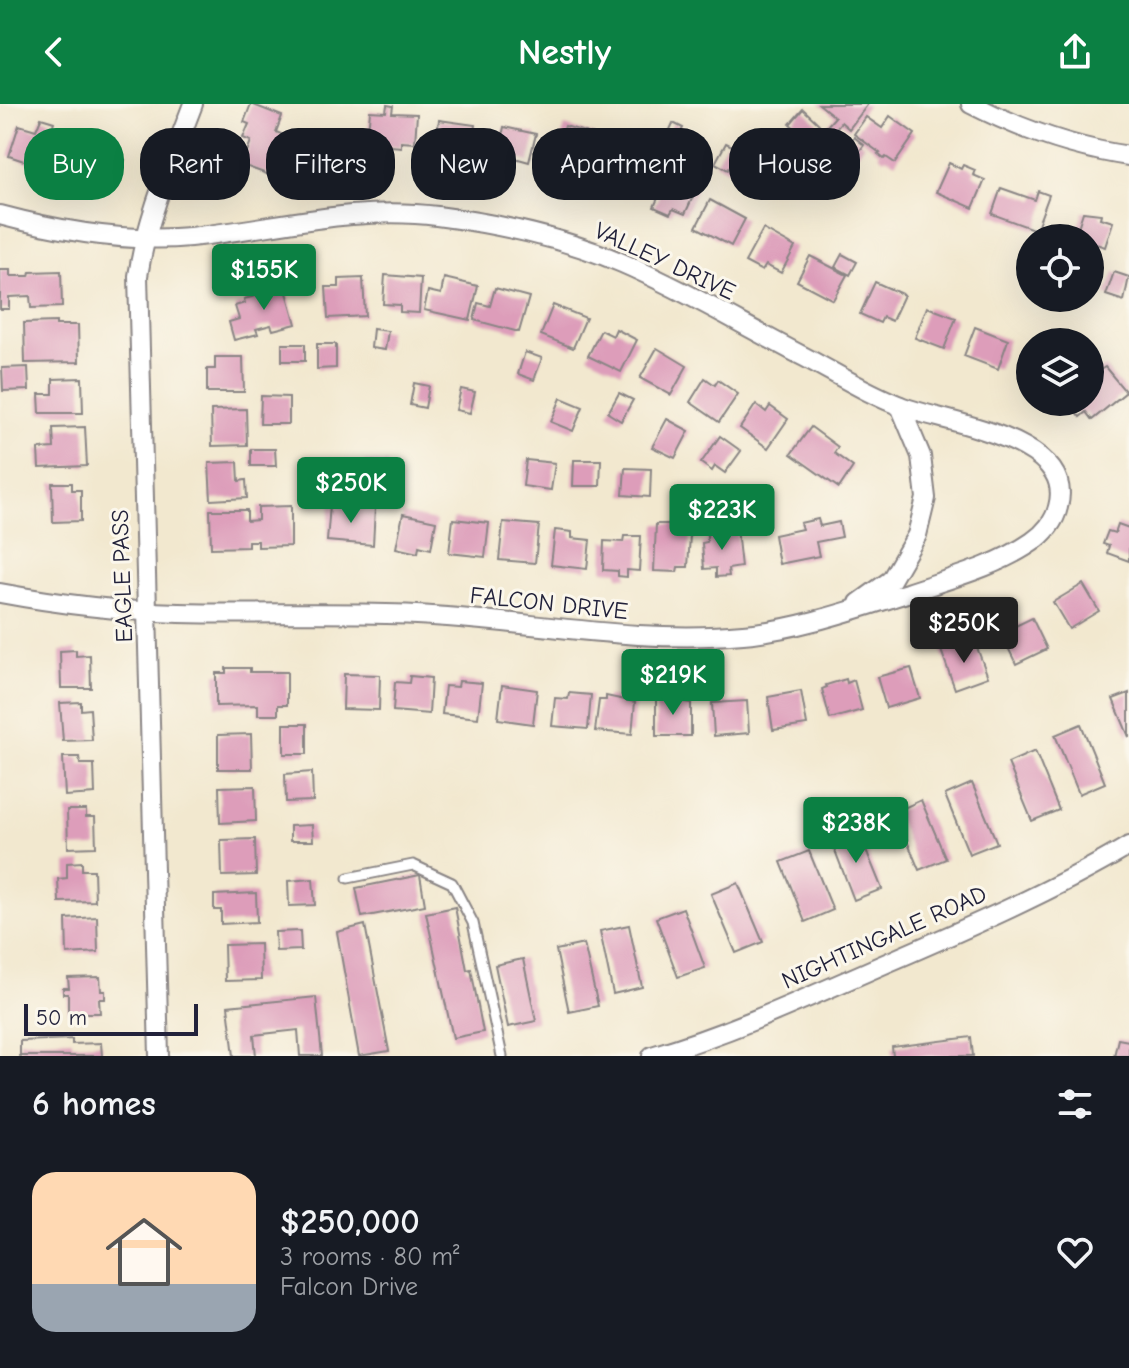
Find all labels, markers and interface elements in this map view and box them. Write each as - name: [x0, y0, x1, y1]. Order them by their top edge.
- icon: back: [32, 30, 76, 74]
- icon: share: [1053, 30, 1097, 74]
- text: Nestly: [518, 32, 611, 73]
- chip: Buy: [24, 128, 124, 200]
- chip: Rent: [140, 128, 250, 200]
- chip: Filters: [266, 128, 395, 200]
- chip: New: [411, 128, 516, 200]
- chip: Apartment: [532, 128, 713, 200]
- chip: House: [729, 128, 860, 200]
- street label: VALLEY DRIVE: [590, 216, 740, 306]
- map controls: [1016, 224, 1104, 416]
- button: locate: [1016, 224, 1104, 312]
- pin: $155K: [208, 244, 320, 312]
- text: $155K: [230, 255, 298, 285]
- button: layers: [1016, 328, 1104, 416]
- pin: $250K: [295, 457, 407, 525]
- text: $250K: [315, 468, 387, 498]
- pin: $223K: [666, 484, 778, 552]
- text: $223K: [687, 495, 757, 525]
- street label: EAGLE PASS: [106, 509, 138, 643]
- street label: FALCON DRIVE: [469, 581, 629, 625]
- pin: $250K: [908, 597, 1020, 665]
- text: $250K: [928, 608, 1000, 638]
- pin: $219K: [617, 649, 729, 717]
- text: $219K: [639, 660, 707, 690]
- pin: $238K: [800, 797, 912, 865]
- text: $238K: [821, 808, 891, 838]
- street label: NIGHTINGALE ROAD: [777, 879, 991, 995]
- scale bar: [24, 1000, 198, 1036]
- text: 50 m: [36, 1005, 87, 1031]
- icon: filters: [1053, 1082, 1097, 1126]
- text: 6 homes: [32, 1084, 156, 1124]
- text: $250,000: [280, 1202, 420, 1242]
- icon: home: [96, 1204, 192, 1300]
- icon: heart: [1053, 1230, 1097, 1274]
- text: 3 rooms · 80 m²: [280, 1242, 459, 1272]
- text: Falcon Drive: [280, 1272, 418, 1302]

